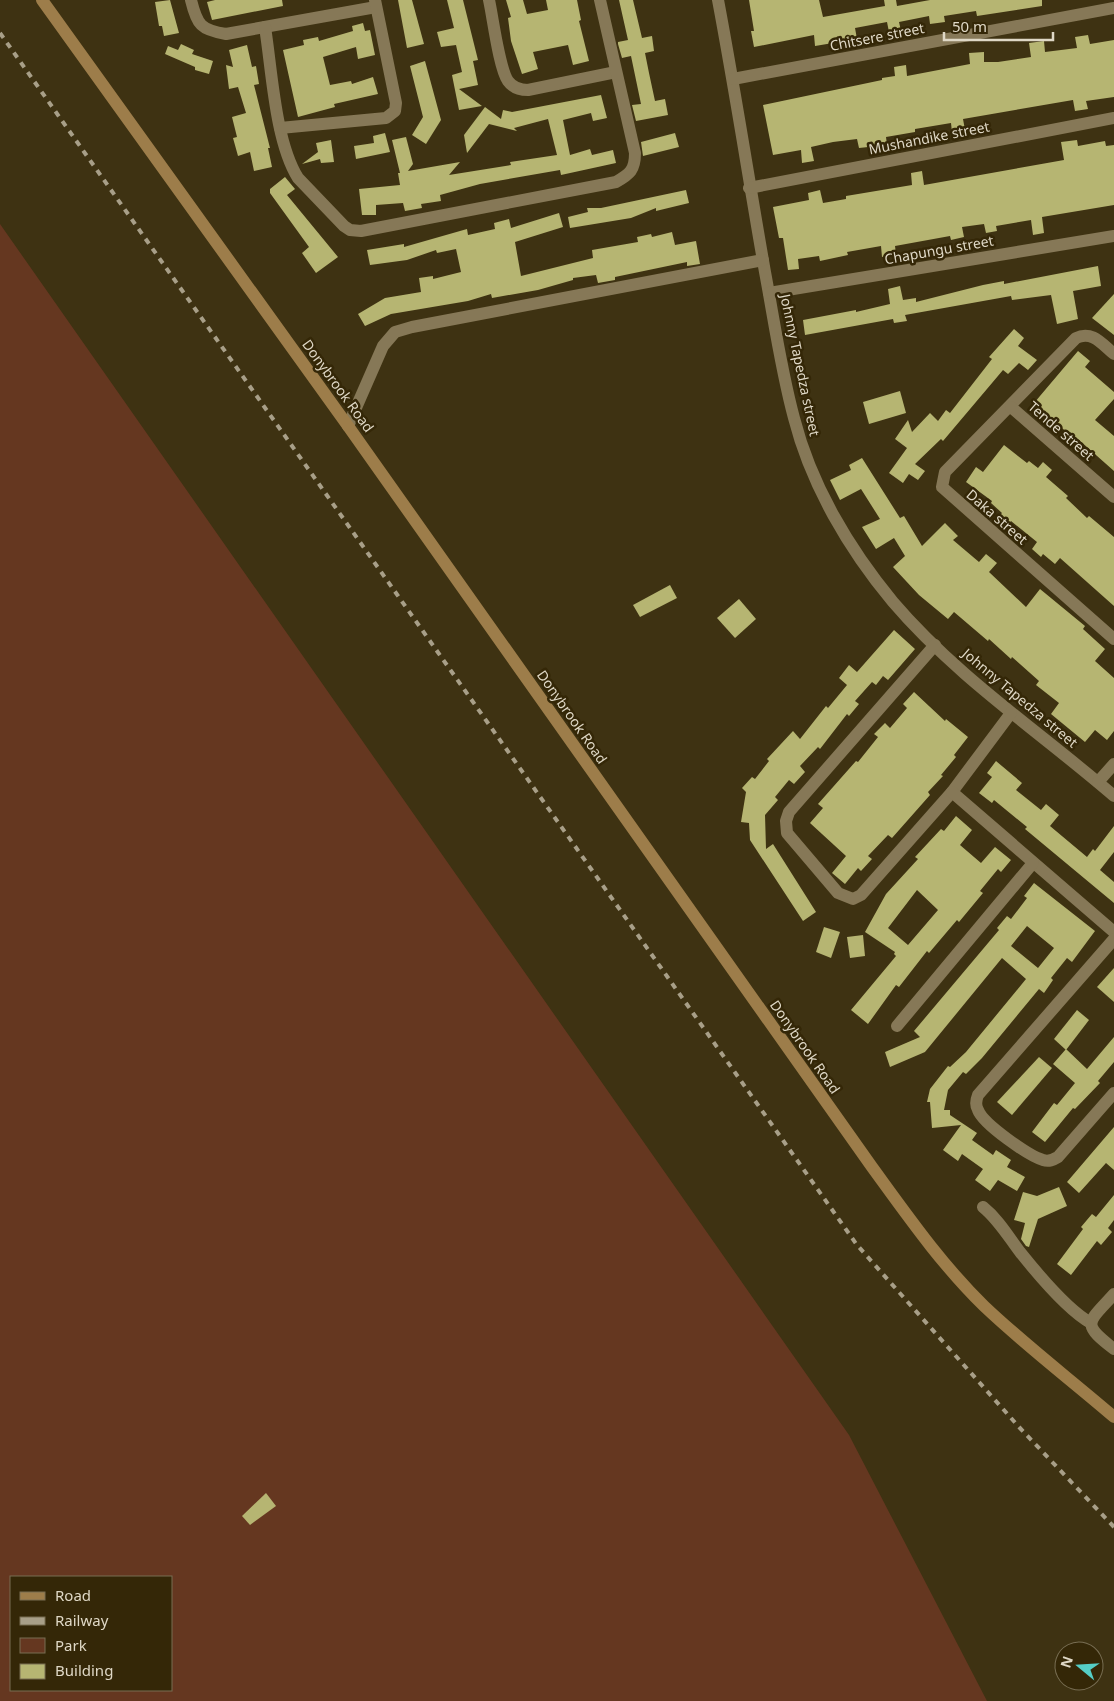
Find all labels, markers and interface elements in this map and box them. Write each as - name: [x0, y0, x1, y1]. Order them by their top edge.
- scale bar: [944, 10, 1053, 42]
- text: 50 m: [952, 16, 987, 36]
- street label: Chitsere street: [828, 18, 926, 55]
- street label: Mushandike street: [867, 116, 991, 159]
- street label: Chapungu street: [883, 231, 995, 268]
- street label: Johnny Tapedza street: [776, 290, 825, 438]
- street label: Donybrook Road: [298, 336, 379, 436]
- street label: Tende street: [1024, 397, 1098, 465]
- street label: Daka street: [963, 485, 1032, 548]
- street label: Johnny Tapedza street: [957, 643, 1082, 751]
- street label: Donybrook Road: [533, 666, 612, 767]
- street label: Donybrook Road: [766, 996, 845, 1097]
- legend: [10, 1576, 172, 1691]
- text: Road: [55, 1585, 91, 1605]
- text: Railway: [55, 1610, 109, 1630]
- text: Park: [55, 1635, 87, 1655]
- north arrow: [1054, 1641, 1104, 1691]
- text: N: [1055, 1653, 1077, 1670]
- text: Building: [55, 1660, 113, 1680]

